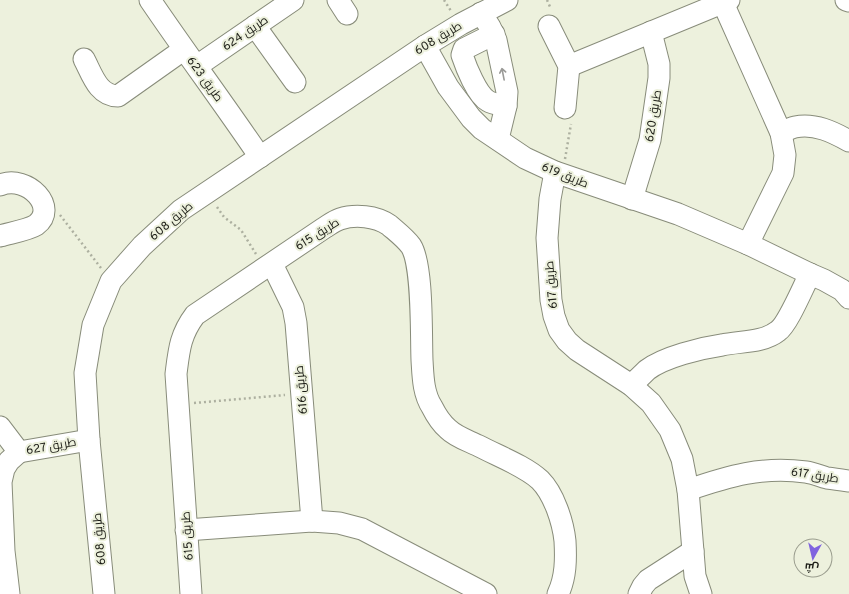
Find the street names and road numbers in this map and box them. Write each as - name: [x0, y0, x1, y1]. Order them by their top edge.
- street label: طريق 624: [219, 13, 272, 55]
- street label: طريق 608: [412, 18, 465, 59]
- street label: طريق 623: [182, 54, 226, 105]
- street label: طريق 620: [642, 89, 666, 143]
- street label: طريق 619: [539, 159, 590, 193]
- street label: طريق 608: [146, 199, 197, 245]
- street label: طريق 615: [292, 215, 343, 255]
- street label: طريق 617: [542, 260, 562, 310]
- street label: طريق 616: [292, 365, 312, 415]
- street label: طريق 627: [25, 435, 78, 459]
- street label: طريق 617: [790, 464, 840, 488]
- street label: طريق 615: [178, 511, 198, 561]
- street label: طريق 608: [90, 512, 110, 566]

